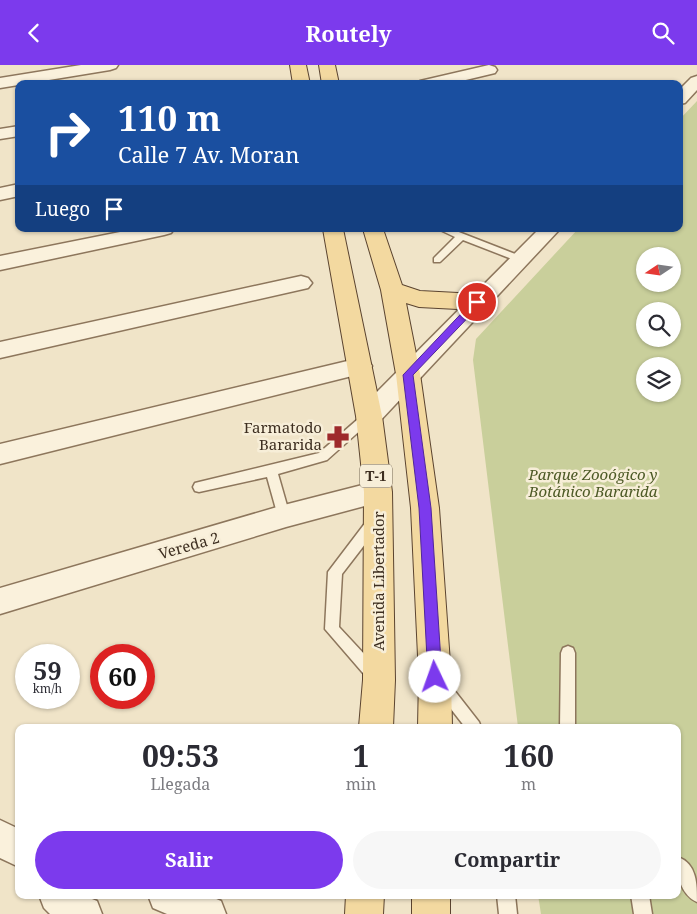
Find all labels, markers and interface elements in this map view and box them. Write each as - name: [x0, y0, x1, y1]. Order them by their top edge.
- text: Routely: [306, 18, 391, 48]
- icon: back: [20, 19, 48, 47]
- icon: search: [649, 19, 677, 47]
- text: 110 m: [118, 94, 221, 141]
- icon: right: [35, 100, 100, 165]
- text: Calle 7 Av. Moran: [118, 139, 299, 169]
- icon: arrive: [100, 195, 128, 223]
- text: Luego: [35, 196, 90, 222]
- north arrow: [636, 247, 681, 293]
- map controls: [636, 247, 681, 402]
- pin: [456, 281, 498, 323]
- icon: arrive: [463, 288, 491, 316]
- button: search: [636, 302, 681, 347]
- button: layers: [636, 357, 681, 402]
- place label: Farmatodo Bararida: [244, 417, 322, 454]
- pharmacy icon: Farmatodo Bararida: [325, 424, 351, 450]
- park label: Parque Zooógico y Botánico Bararida: [528, 464, 658, 501]
- road number: T-1: [360, 465, 392, 487]
- street label: Avenida Libertador: [368, 511, 388, 651]
- street label: Vereda 2: [156, 527, 221, 563]
- speed limit sign: 60: [90, 644, 155, 709]
- position arrow: [408, 650, 460, 702]
- text: 59: [33, 653, 62, 687]
- text: km/h: [33, 680, 62, 697]
- text: 09:53: [142, 735, 219, 776]
- text: 1: [353, 735, 369, 776]
- text: 160: [503, 735, 554, 776]
- text: Llegada: [150, 773, 210, 795]
- text: min: [346, 773, 376, 795]
- text: m: [521, 773, 536, 795]
- button: Salir: [35, 831, 343, 889]
- button: Compartir: [353, 831, 661, 889]

